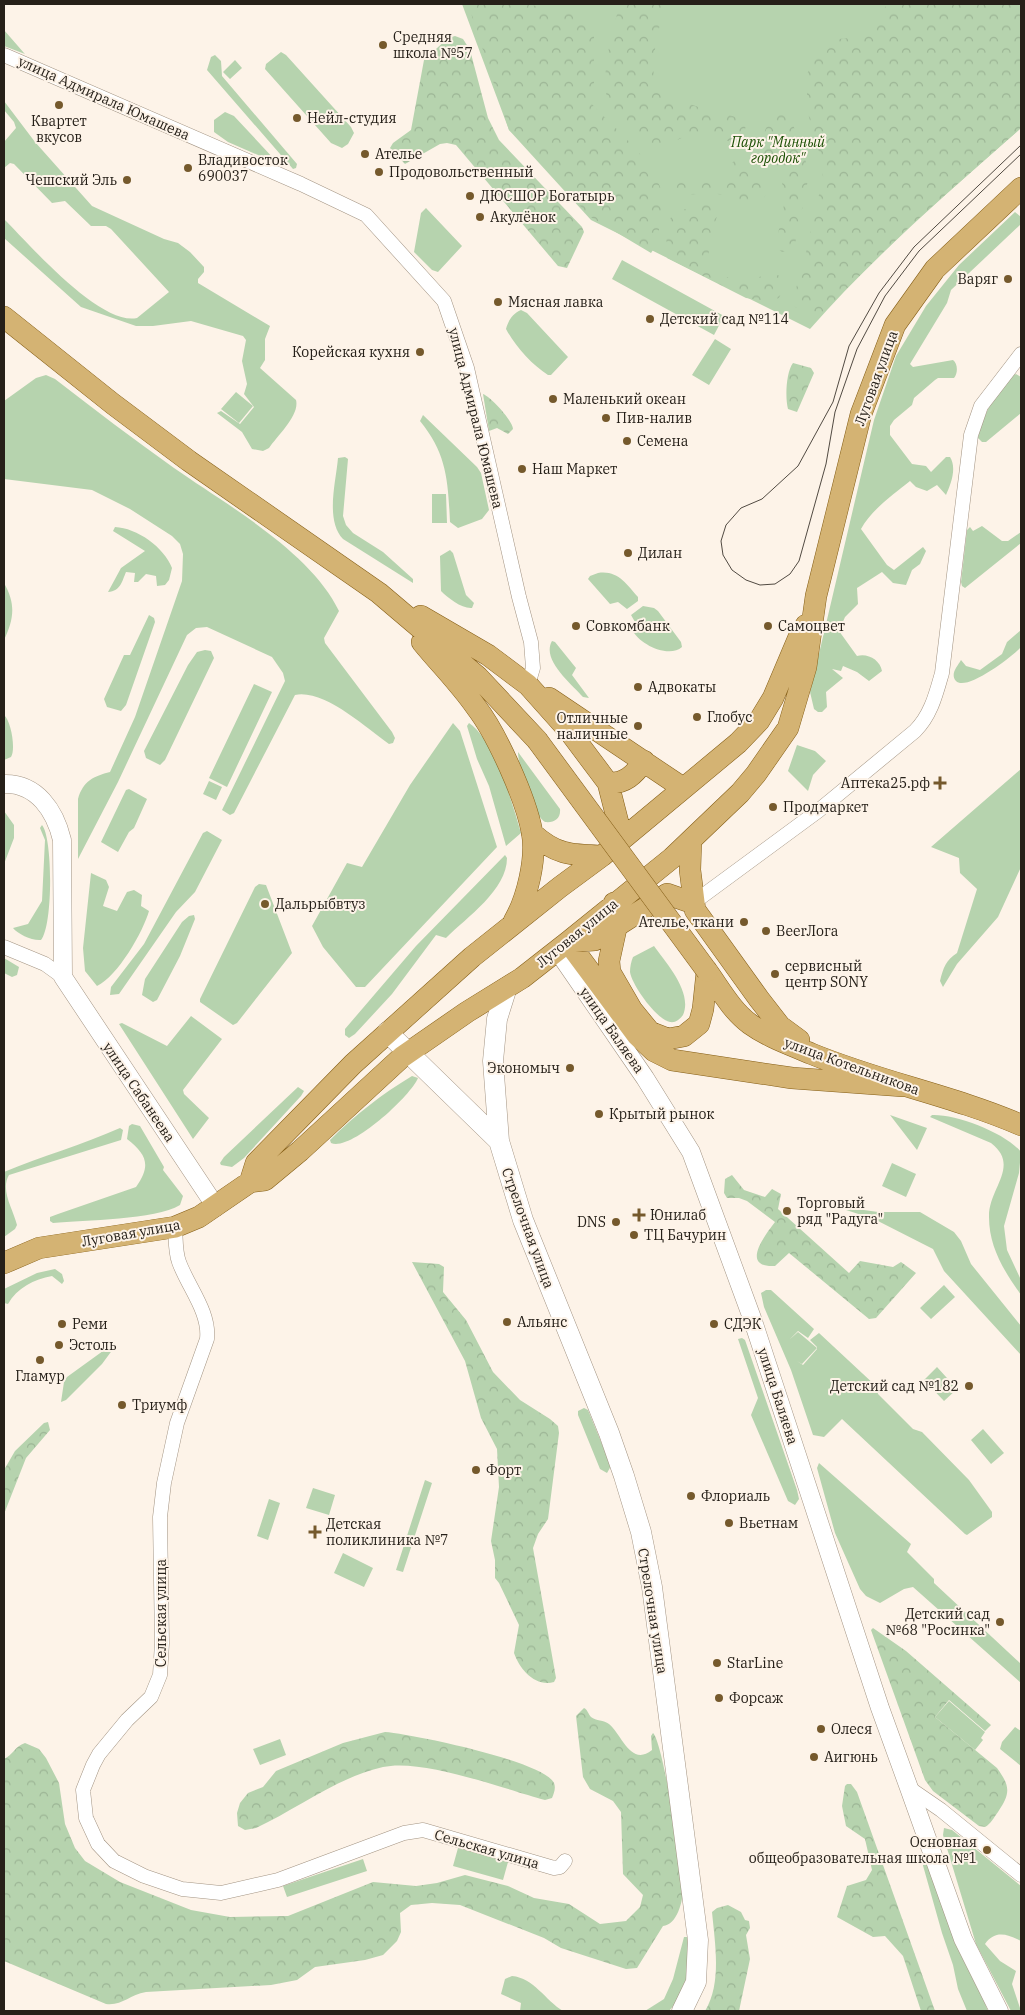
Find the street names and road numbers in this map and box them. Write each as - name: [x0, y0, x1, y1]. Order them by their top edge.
- street label: улица Адмирала Юмашева: [15, 52, 193, 144]
- street label: улица Адмирала Юмашева: [445, 326, 507, 511]
- street label: Луговая улица: [850, 328, 902, 428]
- street label: Луговая улица: [532, 894, 622, 971]
- street label: улица Баляева: [576, 984, 648, 1077]
- street label: улица Котельникова: [782, 1033, 922, 1099]
- street label: улица Сабанеева: [99, 1039, 179, 1146]
- street label: Стрелочная улица: [498, 1165, 558, 1291]
- street label: Луговая улица: [80, 1215, 182, 1251]
- street label: улица Баляева: [754, 1345, 802, 1447]
- street label: Стрелочная улица: [634, 1547, 672, 1676]
- street label: Сельская улица: [152, 1558, 170, 1667]
- street label: Сельская улица: [432, 1825, 542, 1873]

